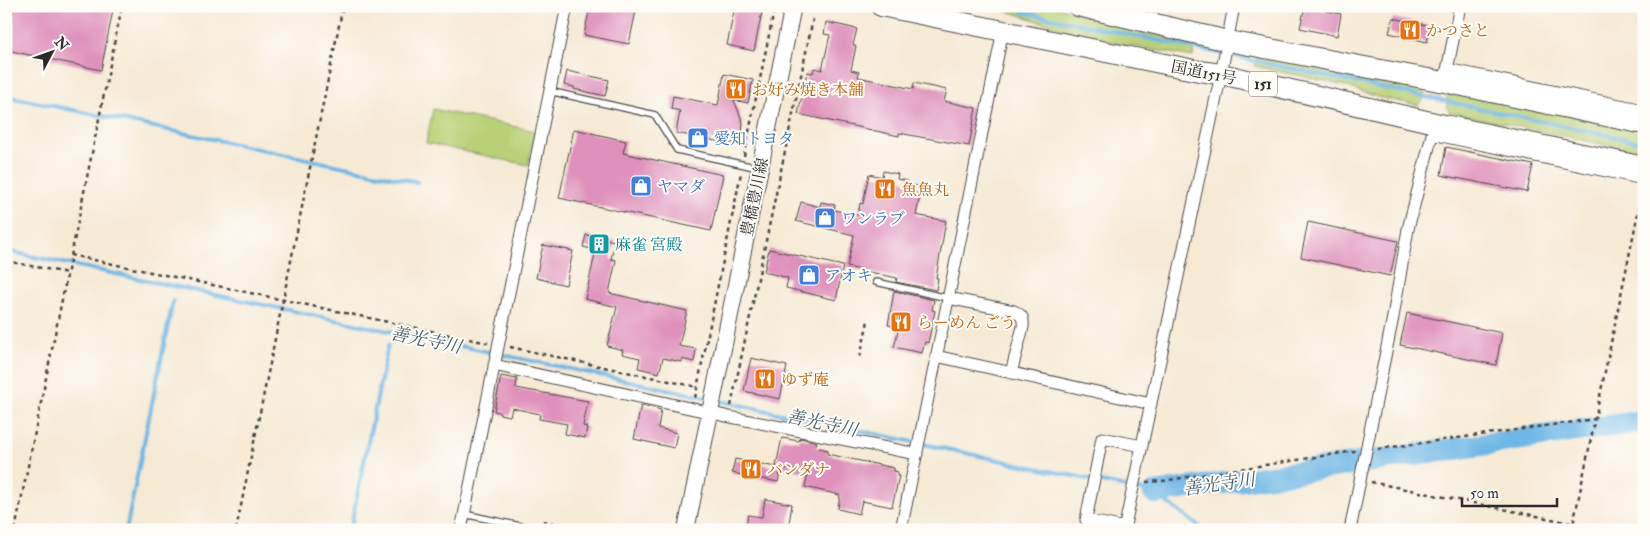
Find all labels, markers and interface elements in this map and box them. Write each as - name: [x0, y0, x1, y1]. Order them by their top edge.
- restaurant icon: かつさと: [1398, 18, 1422, 42]
- place label: かつさと: [1426, 21, 1490, 41]
- north arrow: [28, 28, 78, 78]
- text: N: [50, 33, 72, 54]
- street label: 国道151号: [1169, 57, 1238, 89]
- road number: 151: [1249, 72, 1277, 96]
- restaurant icon: お好み焼き本舗: [724, 77, 748, 101]
- place label: お好み焼き本舗: [752, 80, 864, 100]
- shop icon: 愛知トヨタ: [686, 126, 710, 150]
- place label: 愛知トヨタ: [714, 129, 794, 149]
- street label: 豊橋豊川線: [737, 156, 773, 238]
- shop icon: ヤマダ: [629, 174, 653, 198]
- place label: ヤマダ: [657, 177, 705, 197]
- restaurant icon: 魚魚丸: [873, 177, 897, 201]
- place label: 魚魚丸: [901, 180, 949, 200]
- shop icon: ワンラブ: [813, 206, 837, 230]
- place label: ワンラブ: [841, 209, 905, 229]
- building icon: 麻雀 宮殿: [587, 232, 611, 256]
- place label: 麻雀 宮殿: [615, 235, 682, 255]
- shop icon: アオキ: [797, 263, 821, 287]
- place label: アオキ: [825, 266, 873, 286]
- restaurant icon: らーめん ごう: [889, 310, 913, 334]
- place label: らーめん ごう: [917, 313, 1016, 333]
- water label: 善光寺川: [388, 322, 465, 360]
- restaurant icon: ゆず庵: [753, 367, 777, 391]
- place label: ゆず庵: [781, 370, 829, 390]
- water label: 善光寺川: [784, 405, 861, 443]
- restaurant icon: バンダナ: [739, 457, 763, 481]
- place label: バンダナ: [767, 460, 830, 480]
- water label: 善光寺川: [1182, 468, 1258, 501]
- scale bar: [1462, 476, 1558, 508]
- text: 50 m: [1470, 484, 1499, 503]

